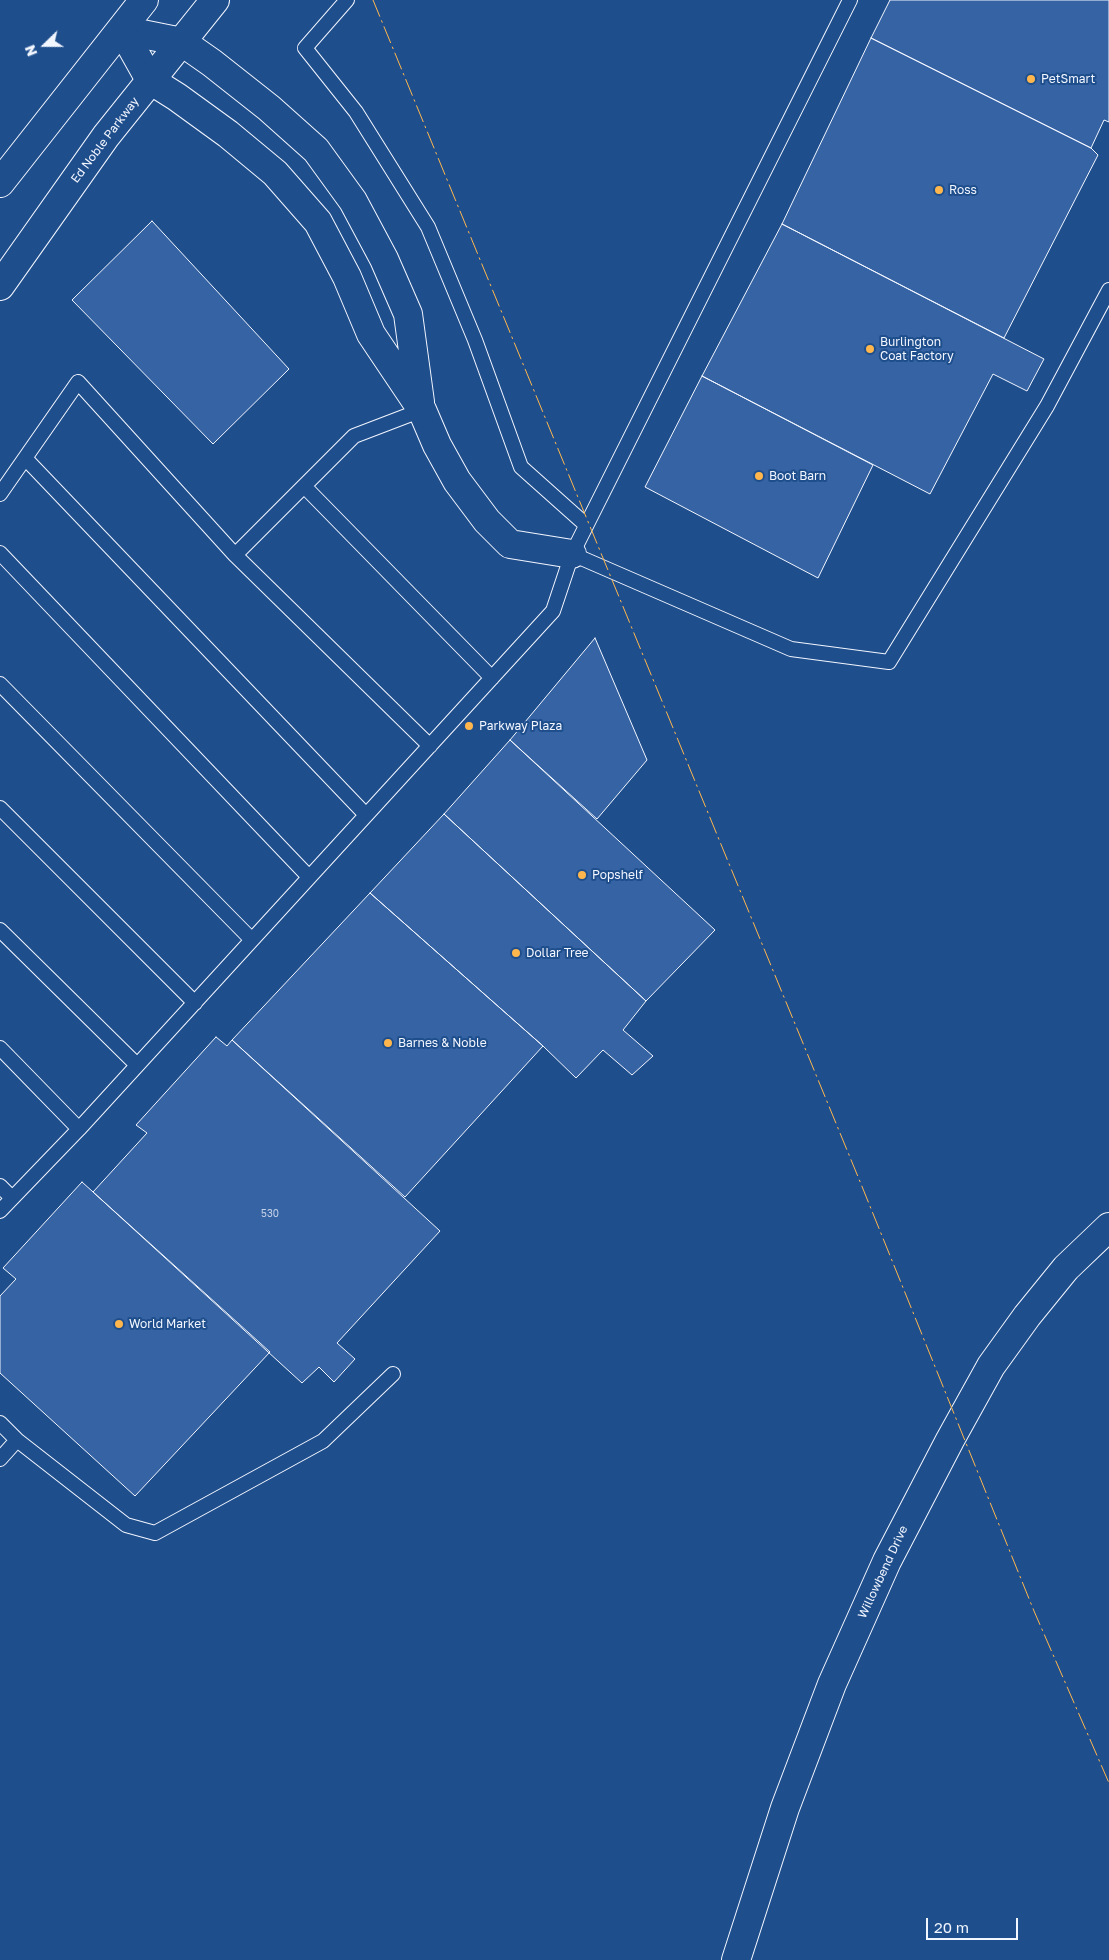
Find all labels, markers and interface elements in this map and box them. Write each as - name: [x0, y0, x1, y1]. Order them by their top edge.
- north arrow: [20, 20, 70, 70]
- text: N: [21, 43, 41, 59]
- place label: PetSmart: [1041, 72, 1095, 86]
- marker: PetSmart: [1025, 73, 1037, 85]
- street label: Ed Noble Parkway: [68, 94, 142, 186]
- place label: Ross: [949, 183, 977, 197]
- marker: Ross: [933, 184, 945, 196]
- place label: Burlington Coat Factory: [880, 335, 954, 363]
- marker: Burlington Coat Factory: [864, 343, 876, 355]
- place label: Boot Barn: [769, 469, 826, 483]
- marker: Boot Barn: [753, 470, 765, 482]
- place label: Parkway Plaza: [479, 719, 562, 733]
- marker: Parkway Plaza: [463, 720, 475, 732]
- place label: Popshelf: [592, 868, 643, 882]
- marker: Popshelf: [576, 869, 588, 881]
- place label: Dollar Tree: [526, 946, 589, 960]
- marker: Dollar Tree: [510, 947, 522, 959]
- place label: Barnes & Noble: [398, 1036, 487, 1050]
- marker: Barnes & Noble: [382, 1037, 394, 1049]
- house number: 530: [261, 1208, 279, 1220]
- place label: World Market: [129, 1317, 206, 1331]
- marker: World Market: [113, 1318, 125, 1330]
- street label: Willowbend Drive: [855, 1523, 911, 1621]
- scale bar: [929, 1908, 1022, 1940]
- text: 20 m: [934, 1918, 969, 1936]

